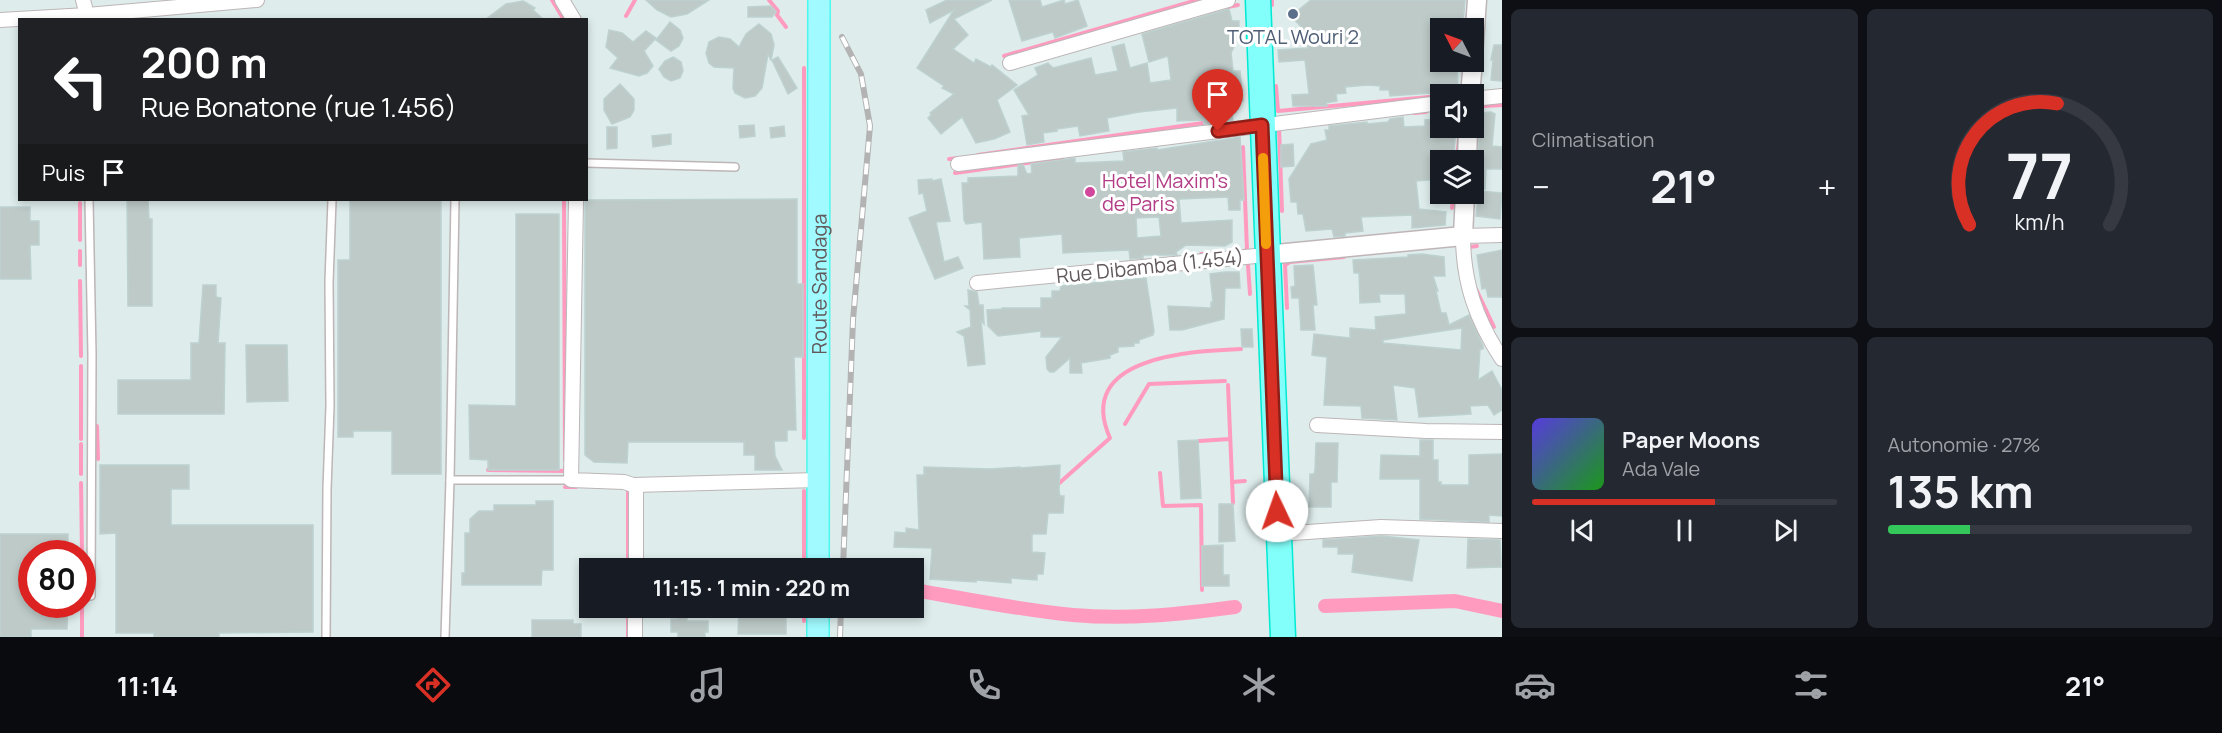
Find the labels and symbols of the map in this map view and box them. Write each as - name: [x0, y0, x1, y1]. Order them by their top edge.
- marker: TOTAL Wouri 2: [1286, 7, 1300, 21]
- north arrow: [1430, 18, 1484, 72]
- place label: TOTAL Wouri 2: [1227, 23, 1359, 50]
- pin: [1192, 69, 1243, 131]
- place label: Hotel Maxim's de Paris: [1102, 167, 1228, 217]
- marker: Hotel Maxim's de Paris: [1083, 185, 1097, 199]
- street label: Route Sandaga: [805, 214, 832, 354]
- street label: Rue Dibamba (1.454): [1055, 243, 1245, 289]
- position arrow: [1245, 479, 1309, 543]
- speed limit sign: 80: [18, 540, 96, 618]

